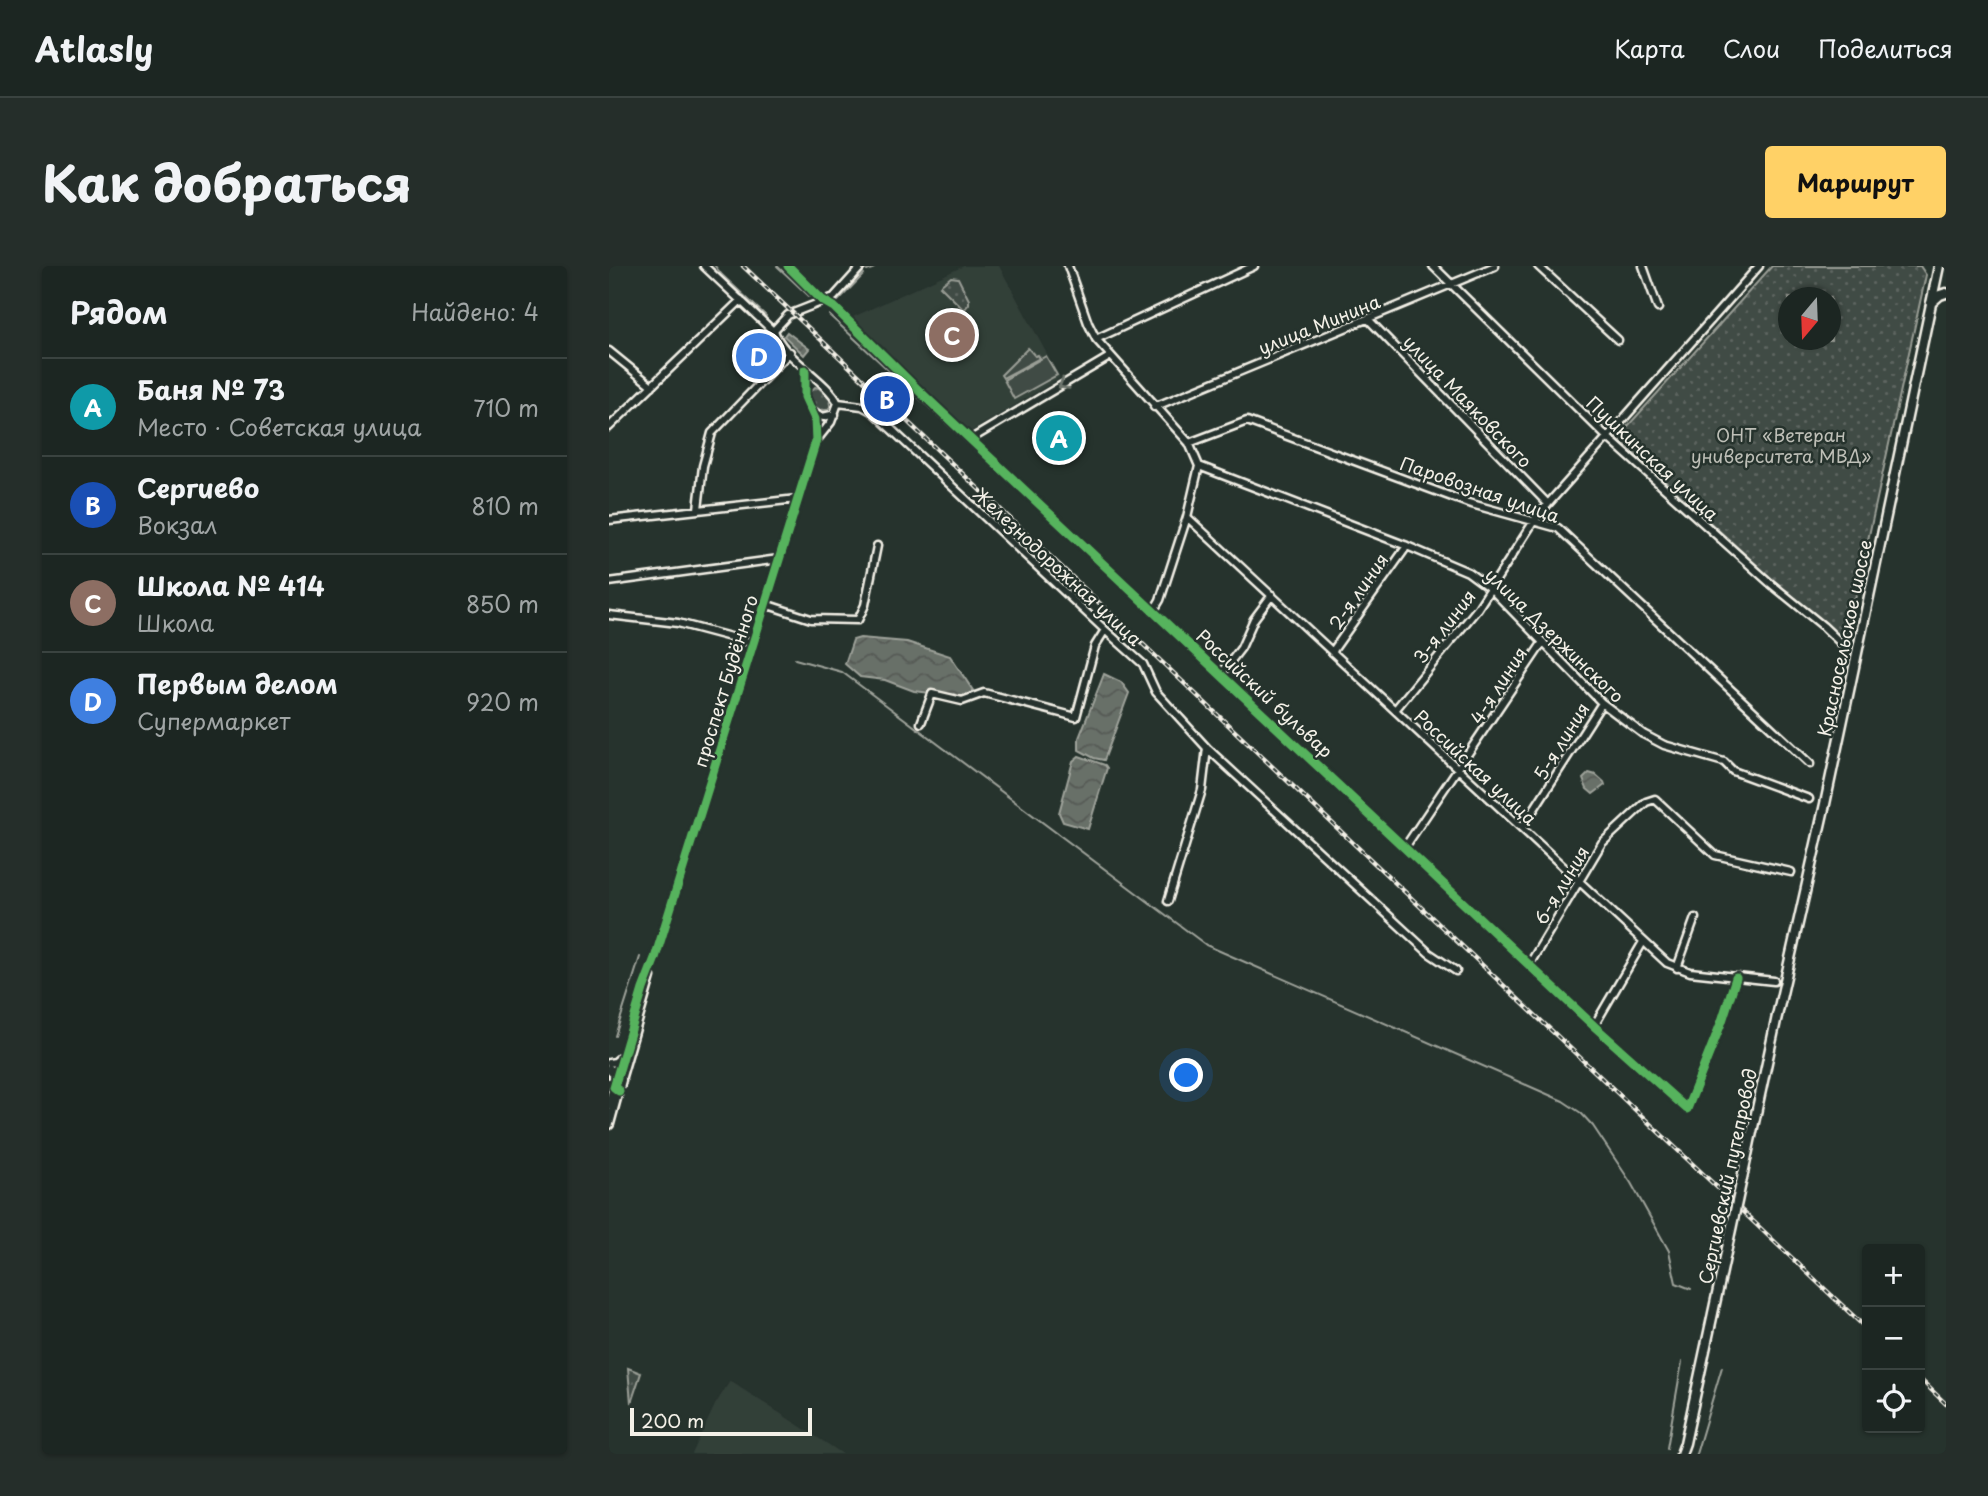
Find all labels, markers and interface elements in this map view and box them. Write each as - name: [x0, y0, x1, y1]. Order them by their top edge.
- text: Atlasly: [35, 23, 153, 73]
- text: Карта: [1614, 30, 1685, 66]
- text: Слои: [1723, 30, 1780, 66]
- text: Поделиться: [1818, 30, 1953, 66]
- text: Как добраться: [42, 145, 412, 219]
- button: Маршрут: [1765, 146, 1946, 218]
- street label: улица Минина: [1254, 287, 1385, 361]
- north arrow: [1778, 287, 1841, 350]
- text: Рядом: [70, 289, 168, 334]
- text: Найдено: 4: [411, 294, 539, 329]
- pin: C: [929, 309, 975, 361]
- street label: улица Маяковского: [1397, 329, 1539, 473]
- pin: D: [736, 330, 782, 382]
- text: Баня № 73: [137, 370, 285, 409]
- pin: B: [864, 373, 910, 425]
- one-way arrow: [1057, 377, 1070, 390]
- street label: Пушкинская улица: [1581, 389, 1726, 527]
- text: A: [84, 390, 102, 425]
- text: 710 m: [473, 390, 539, 425]
- text: Место · Советская улица: [137, 409, 422, 444]
- pin: A: [1036, 412, 1082, 464]
- park label: ОНТ «Ветеран университета МВД»: [1691, 421, 1871, 469]
- street label: Паровозная улица: [1397, 449, 1564, 529]
- text: Сергиево: [137, 468, 259, 507]
- street label: Железнодорожная улица: [968, 480, 1149, 652]
- text: B: [85, 488, 101, 523]
- text: 810 m: [471, 488, 539, 523]
- text: Вокзал: [137, 507, 217, 542]
- street label: Красносельское шоссе: [1810, 537, 1878, 739]
- street label: 2-я линия: [1322, 547, 1394, 635]
- street label: улица Дзержинского: [1479, 561, 1631, 709]
- text: Школа № 414: [137, 566, 325, 605]
- street label: 3-я линия: [1407, 583, 1481, 669]
- text: C: [84, 586, 102, 621]
- text: 850 m: [466, 586, 539, 621]
- street label: проспект Будённого: [686, 591, 764, 771]
- text: Школа: [137, 605, 214, 640]
- street label: Российский бульвар: [1191, 622, 1339, 764]
- street label: 4-я линия: [1463, 641, 1533, 729]
- text: Первым делом: [137, 664, 338, 703]
- text: D: [84, 684, 102, 719]
- text: 920 m: [466, 684, 539, 719]
- street label: 5-я линия: [1527, 697, 1595, 785]
- text: Супермаркет: [137, 703, 291, 738]
- street label: Российская улица: [1409, 703, 1544, 831]
- street label: 6-я линия: [1527, 840, 1595, 930]
- your location: [1169, 1058, 1203, 1092]
- street label: Сергиевский путепровод: [1691, 1066, 1763, 1286]
- map controls: [1862, 1244, 1925, 1433]
- button: +: [1862, 1244, 1925, 1307]
- button: −: [1862, 1307, 1925, 1370]
- button: locate: [1862, 1370, 1925, 1433]
- scale bar: [630, 1405, 812, 1437]
- text: 200 m: [641, 1406, 704, 1434]

